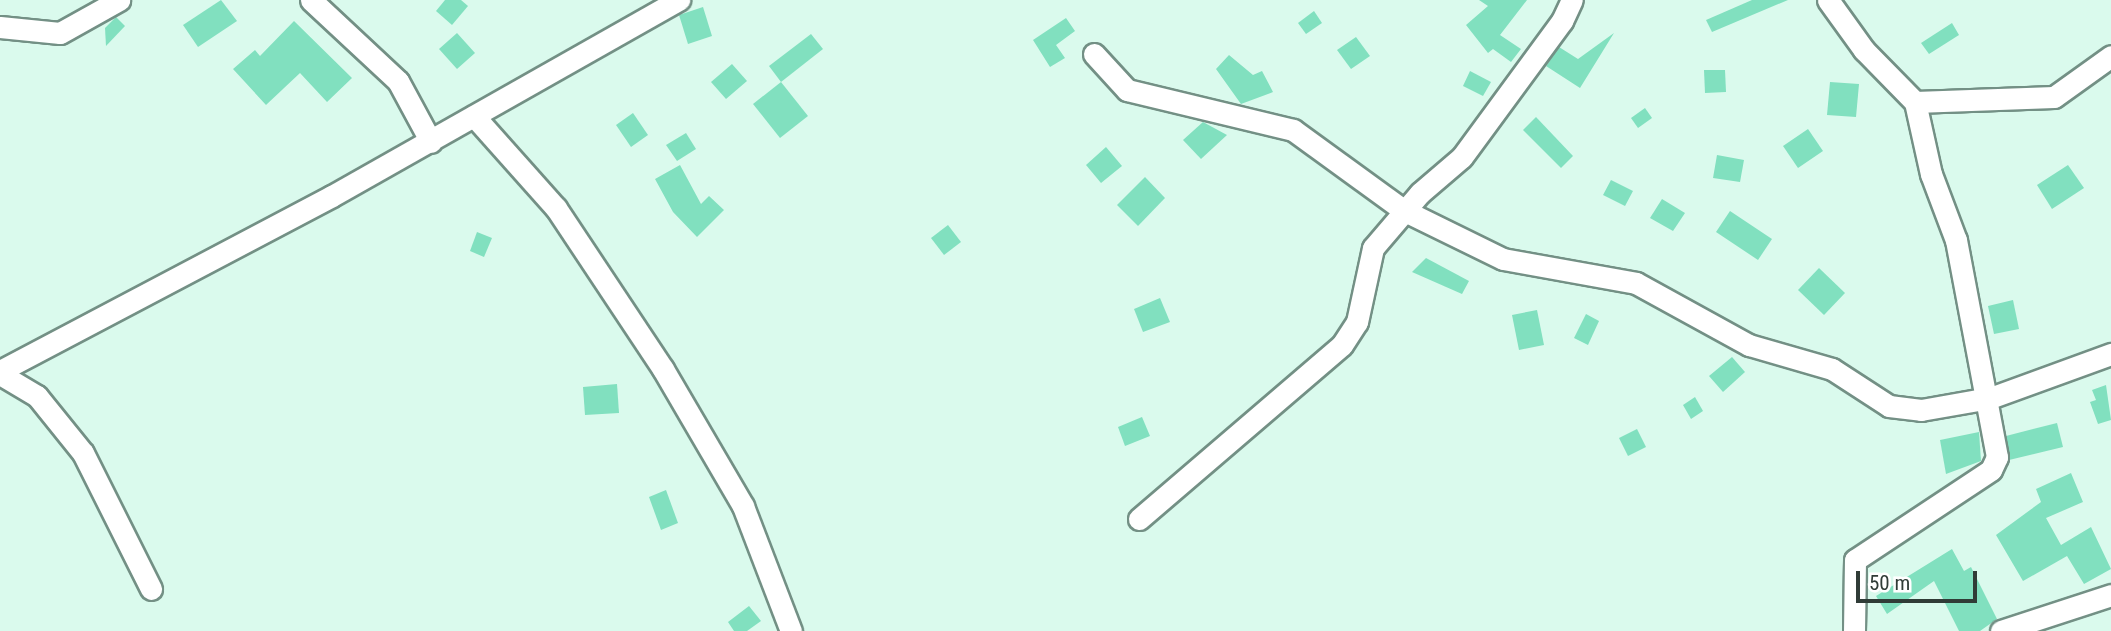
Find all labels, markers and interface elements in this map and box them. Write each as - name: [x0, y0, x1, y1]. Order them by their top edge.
- scale bar: [1859, 558, 1980, 602]
- text: 50 m: [1869, 571, 1910, 595]

